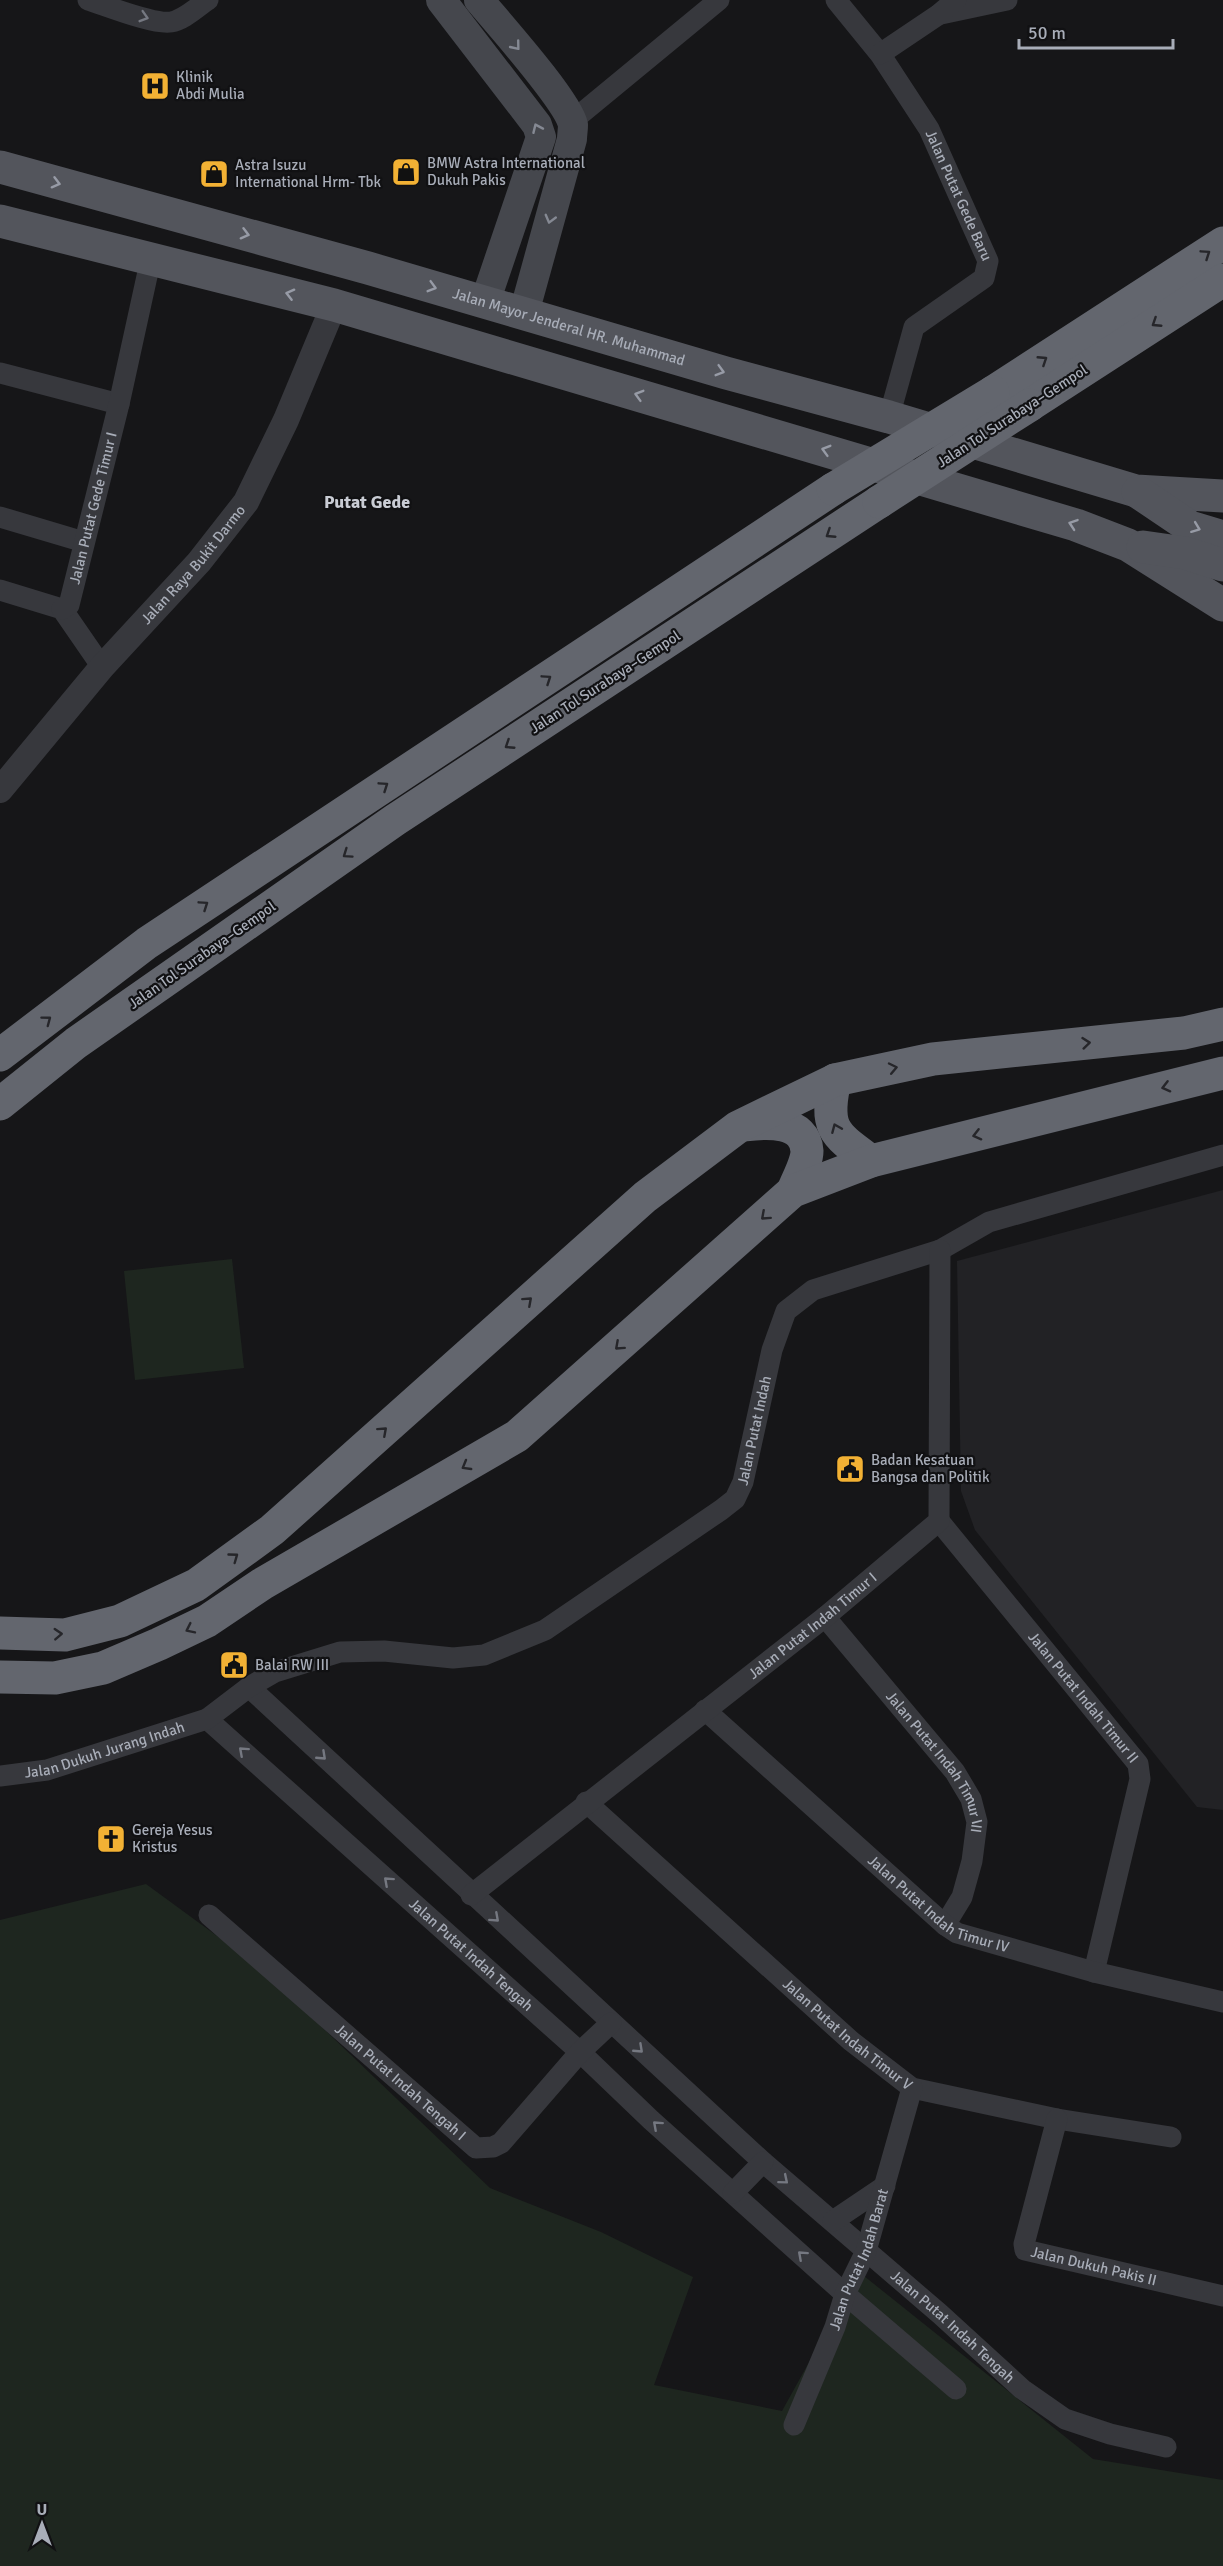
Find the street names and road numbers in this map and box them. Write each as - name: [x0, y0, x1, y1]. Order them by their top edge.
- street label: Jalan Putat Gede Baru: [922, 127, 996, 264]
- street label: Jalan Mayor Jenderal HR. Muhammad: [451, 284, 687, 370]
- street label: Jalan Tol Surabaya–Gempol: [933, 361, 1091, 471]
- street label: Jalan Putat Gede Timur I: [66, 430, 121, 586]
- street label: Jalan Raya Bukit Darmo: [137, 501, 249, 628]
- street label: Jalan Tol Surabaya–Gempol: [526, 627, 684, 737]
- street label: Jalan Tol Surabaya–Gempol: [125, 897, 279, 1013]
- street label: Jalan Putat Indah: [734, 1374, 775, 1487]
- street label: Jalan Putat Indah Timur I: [745, 1568, 880, 1683]
- street label: Jalan Putat Indah Timur II: [1024, 1628, 1142, 1767]
- street label: Jalan Putat Indah Timur III: [882, 1688, 986, 1834]
- street label: Jalan Dukuh Jurang Indah: [24, 1718, 187, 1782]
- street label: Jalan Putat Indah Timur IV: [864, 1851, 1011, 1956]
- street label: Jalan Putat Indah Tengah: [405, 1895, 537, 2015]
- street label: Jalan Putat Indah Timur V: [779, 1975, 916, 2094]
- street label: Jalan Putat Indah Tengah I: [331, 2020, 470, 2144]
- street label: Jalan Putat Indah Barat: [825, 2187, 892, 2333]
- street label: Jalan Dukuh Pakis II: [1029, 2243, 1158, 2289]
- street label: Jalan Putat Indah Tengah: [887, 2267, 1018, 2387]

